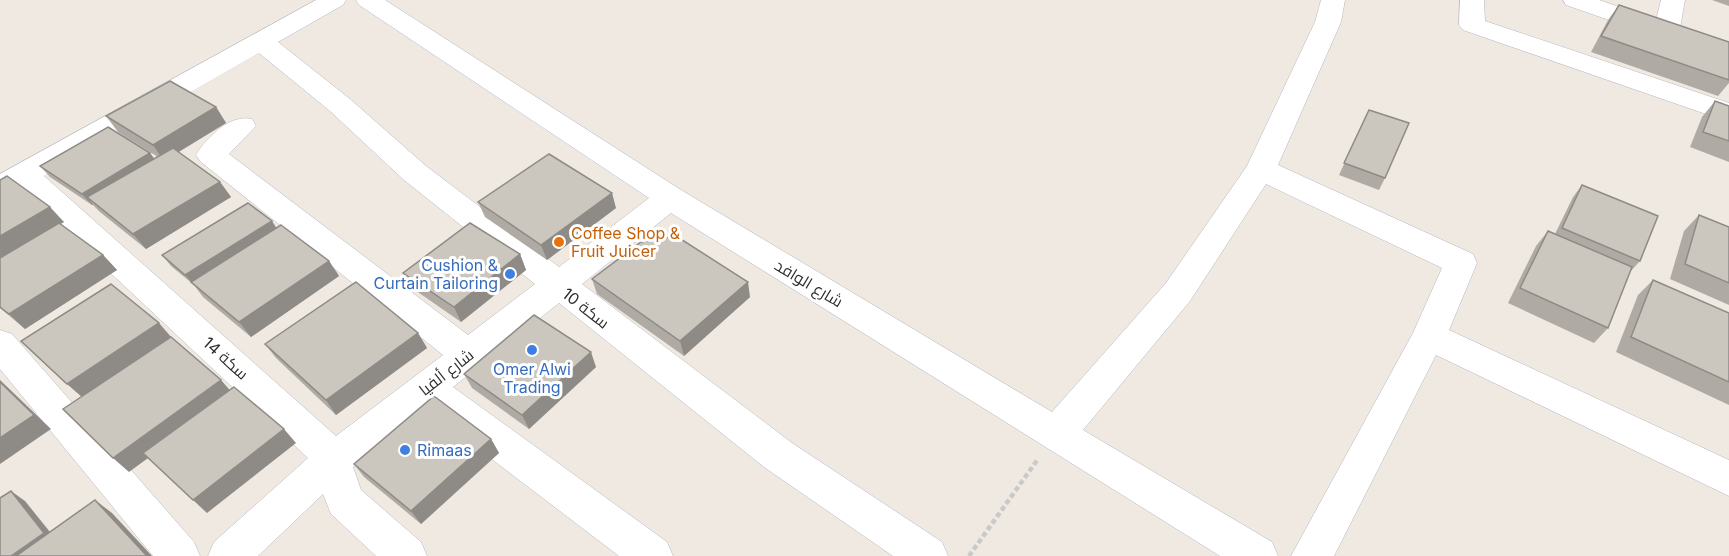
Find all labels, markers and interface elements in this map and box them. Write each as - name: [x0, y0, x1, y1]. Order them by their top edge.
- place label: Coffee Shop & Fruit Juicer: [571, 223, 681, 261]
- marker: Coffee Shop & Fruit Juicer: [552, 235, 566, 249]
- place label: Cushion & Curtain Tailoring: [374, 255, 499, 293]
- street label: شارع الوافد: [770, 255, 847, 313]
- marker: Cushion & Curtain Tailoring: [503, 267, 517, 281]
- street label: سكة 10: [559, 283, 613, 333]
- street label: سكة 14: [199, 332, 253, 384]
- marker: Omer Alwi Trading: [525, 343, 539, 357]
- street label: شارع ألفيا: [415, 344, 479, 401]
- place label: Omer Alwi Trading: [493, 359, 571, 397]
- place label: Rimaas: [417, 440, 472, 460]
- marker: Rimaas: [398, 443, 412, 457]

